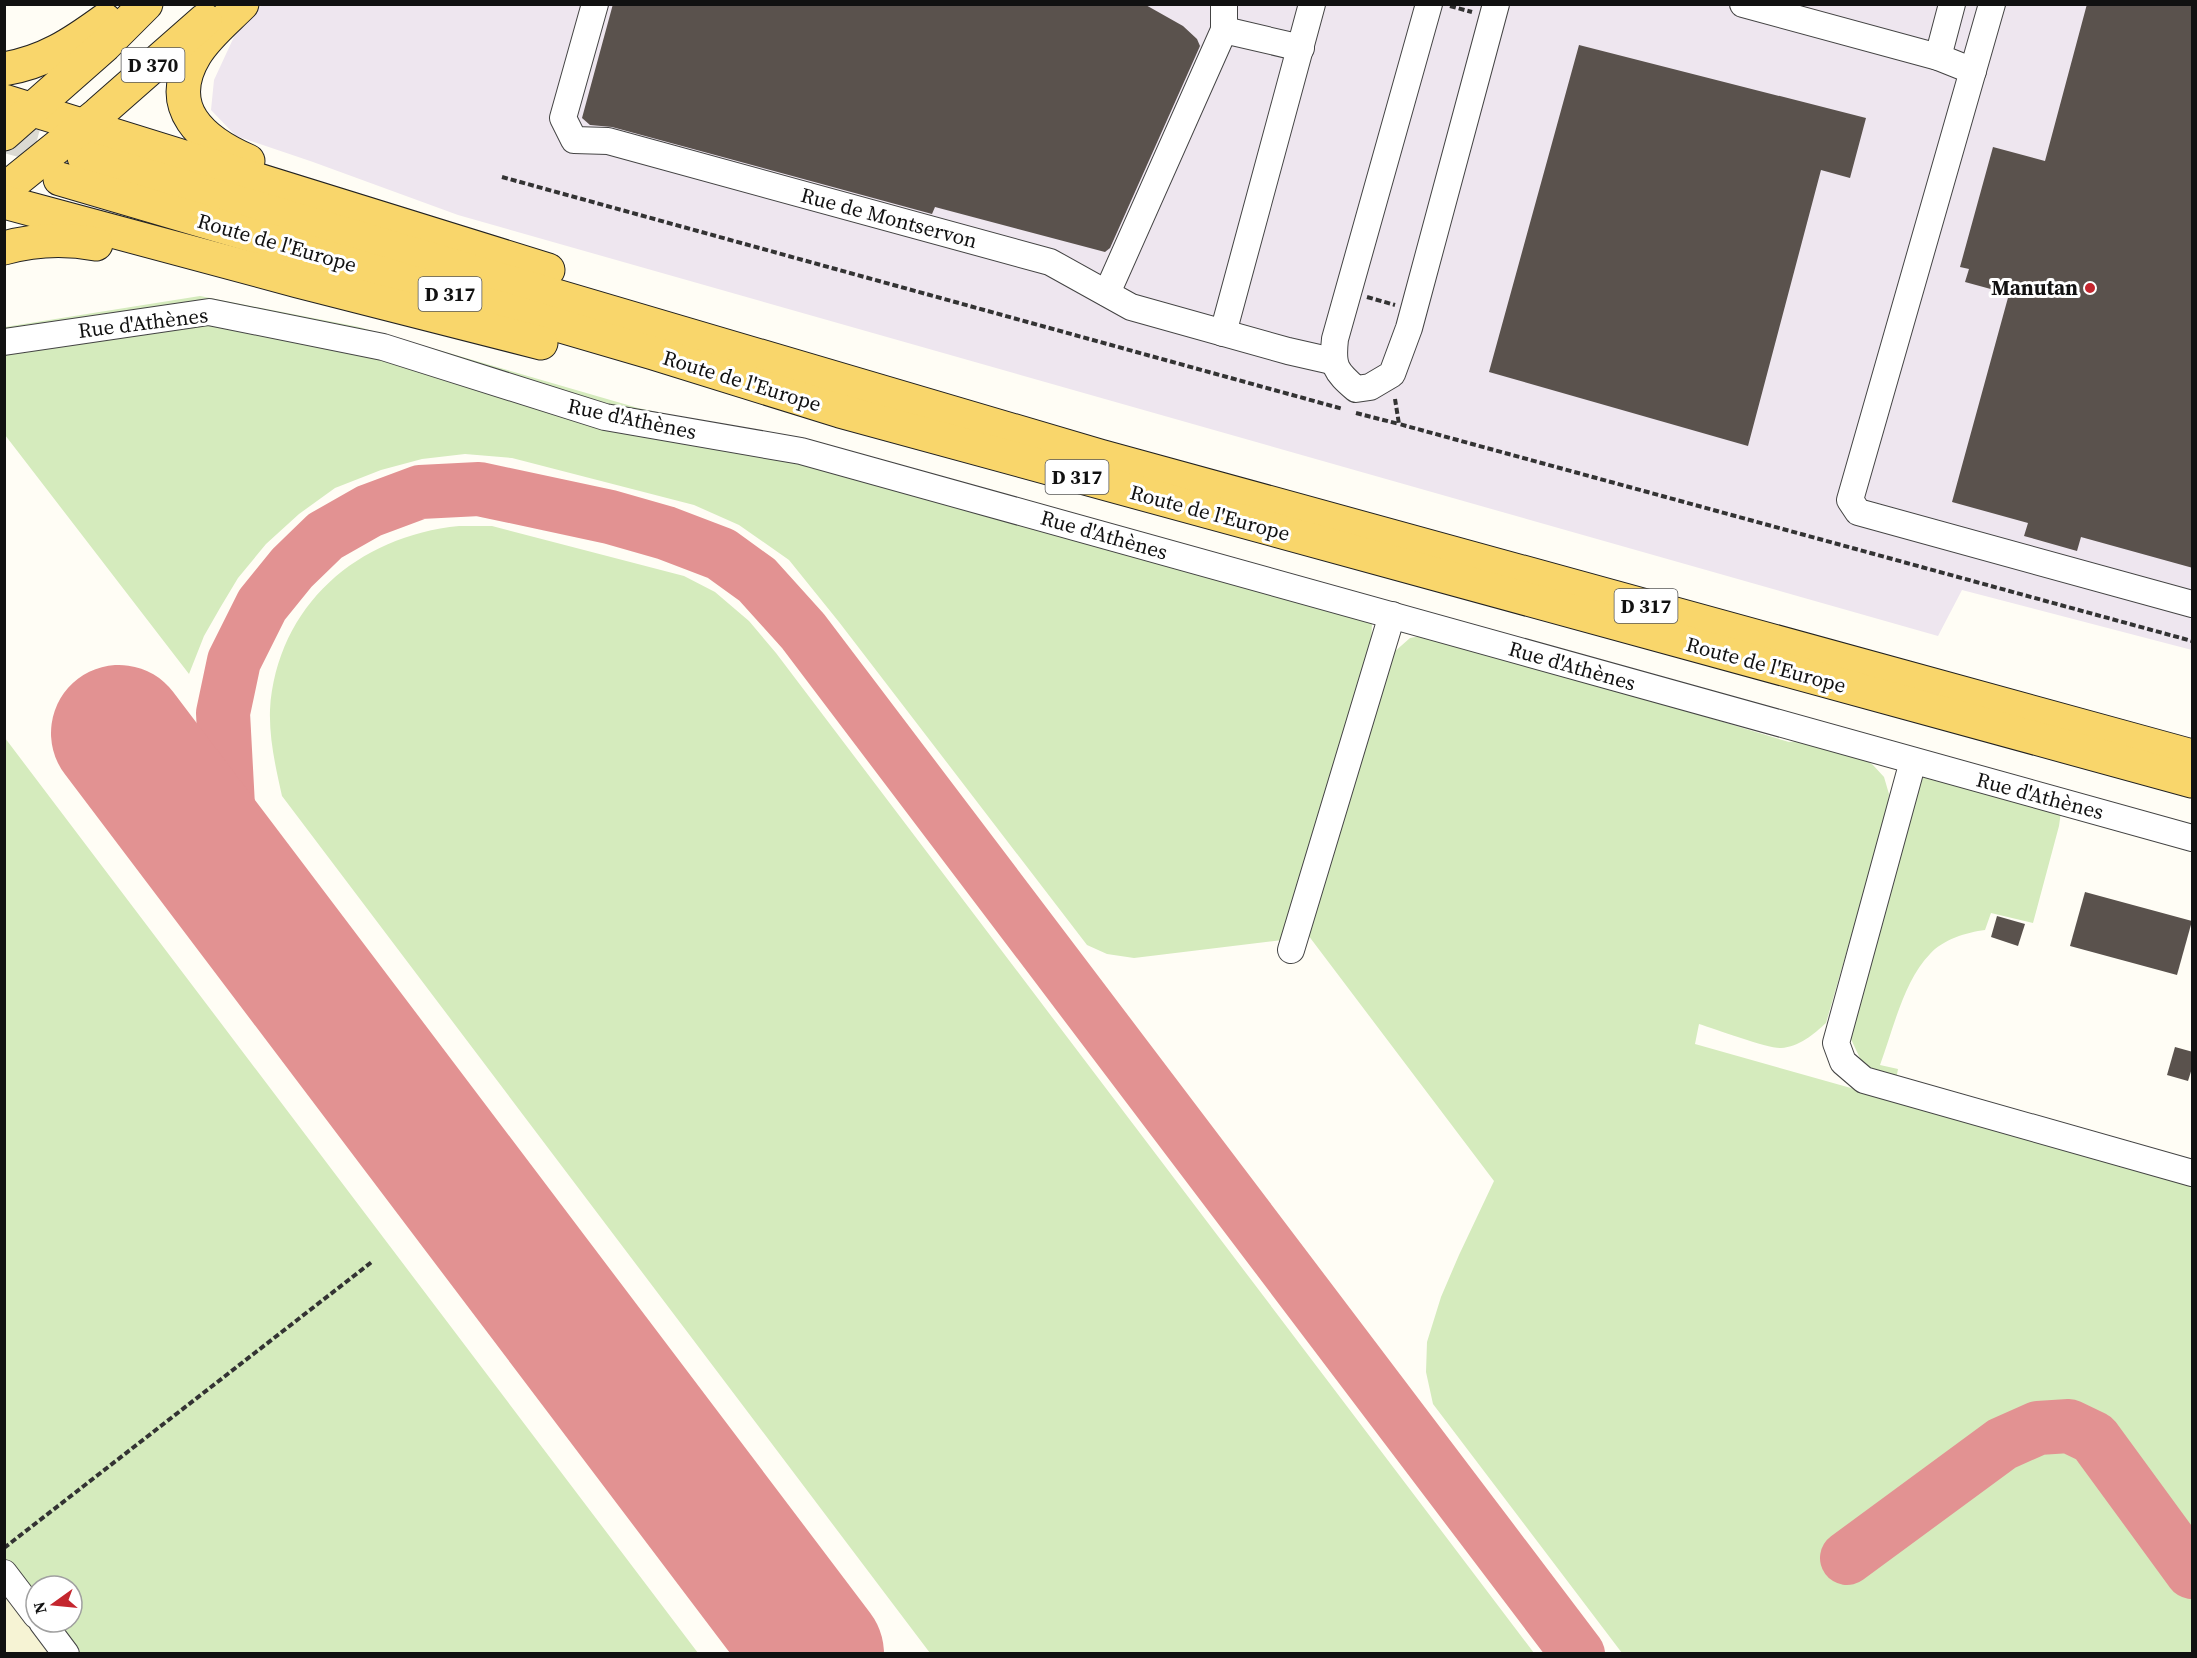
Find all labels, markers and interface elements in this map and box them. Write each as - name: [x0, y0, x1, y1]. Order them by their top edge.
- road number: D 370: [122, 48, 184, 82]
- street label: Rue de Montservon: [798, 180, 981, 255]
- street label: Route de l'Europe: [194, 206, 360, 279]
- place label: Manutan: [1991, 273, 2078, 302]
- road number: D 317: [418, 277, 482, 311]
- marker: Manutan: [2083, 281, 2097, 295]
- street label: Rue d'Athènes: [76, 300, 210, 345]
- street label: Route de l'Europe: [659, 343, 825, 418]
- street label: Rue d'Athènes: [565, 391, 699, 446]
- road number: D 317: [1046, 460, 1108, 494]
- street label: Route de l'Europe: [1127, 477, 1293, 548]
- street label: Rue d'Athènes: [1037, 503, 1171, 566]
- road number: D 317: [1614, 589, 1678, 623]
- street label: Route de l'Europe: [1683, 629, 1849, 700]
- street label: Rue d'Athènes: [1505, 634, 1639, 697]
- street label: Rue d'Athènes: [1973, 765, 2107, 826]
- north arrow: [24, 1574, 84, 1634]
- text: N: [27, 1599, 52, 1616]

